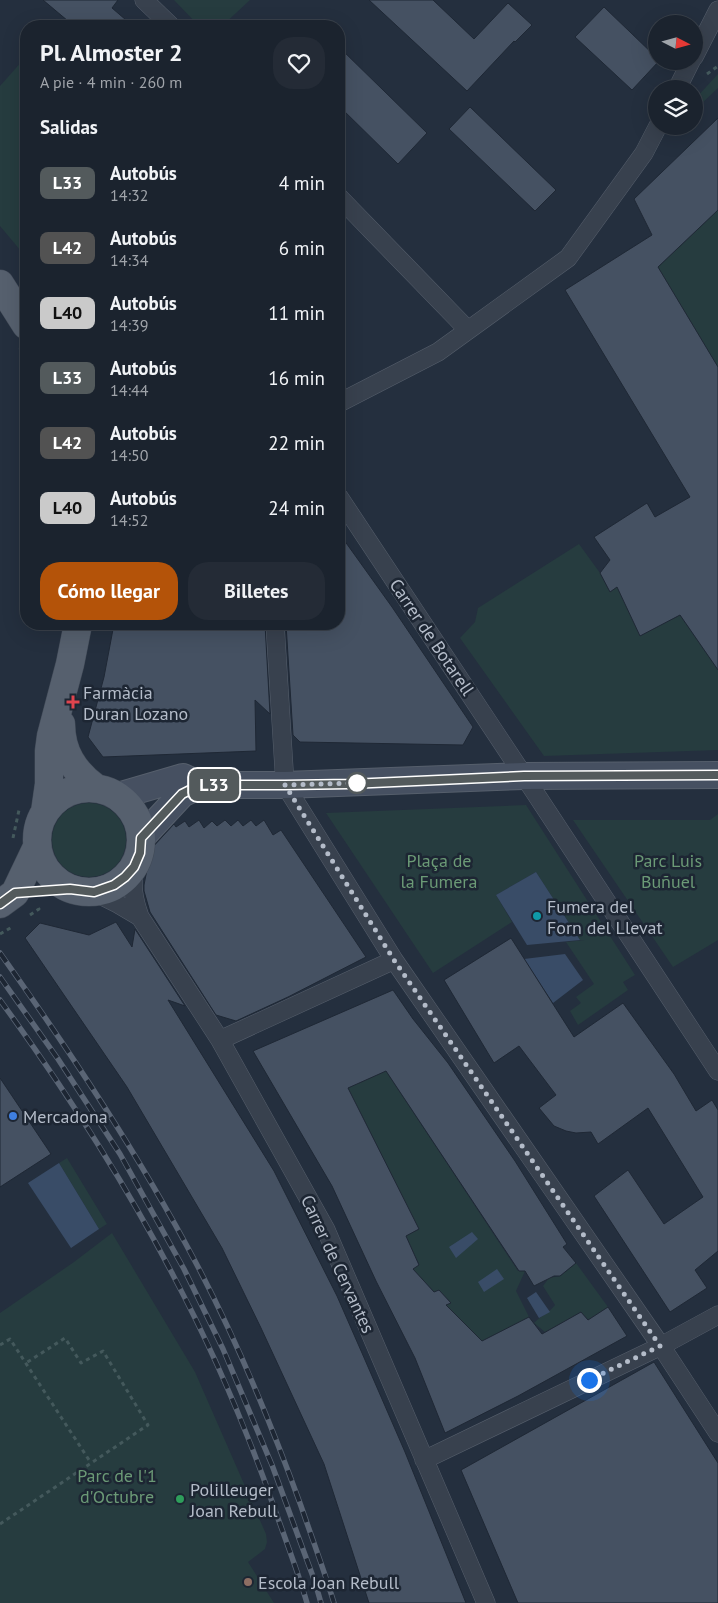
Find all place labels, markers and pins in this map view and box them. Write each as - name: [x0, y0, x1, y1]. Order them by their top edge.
- place label: Farmàcia Duran Lozano: [83, 681, 188, 725]
- marker: Farmàcia Duran Lozano: [67, 696, 79, 708]
- unlabelled marker: [346, 772, 368, 794]
- place label: Fumera del Forn del Llevat: [547, 895, 663, 939]
- marker: Fumera del Forn del Llevat: [531, 910, 543, 922]
- place label: Mercadona: [23, 1105, 108, 1128]
- marker: Mercadona: [7, 1110, 19, 1122]
- place label: Polilleuger Joan Rebull: [189, 1478, 278, 1522]
- marker: Polilleuger Joan Rebull: [174, 1493, 186, 1505]
- place label: Escola Joan Rebull: [258, 1571, 400, 1594]
- marker: Escola Joan Rebull: [242, 1576, 254, 1588]

